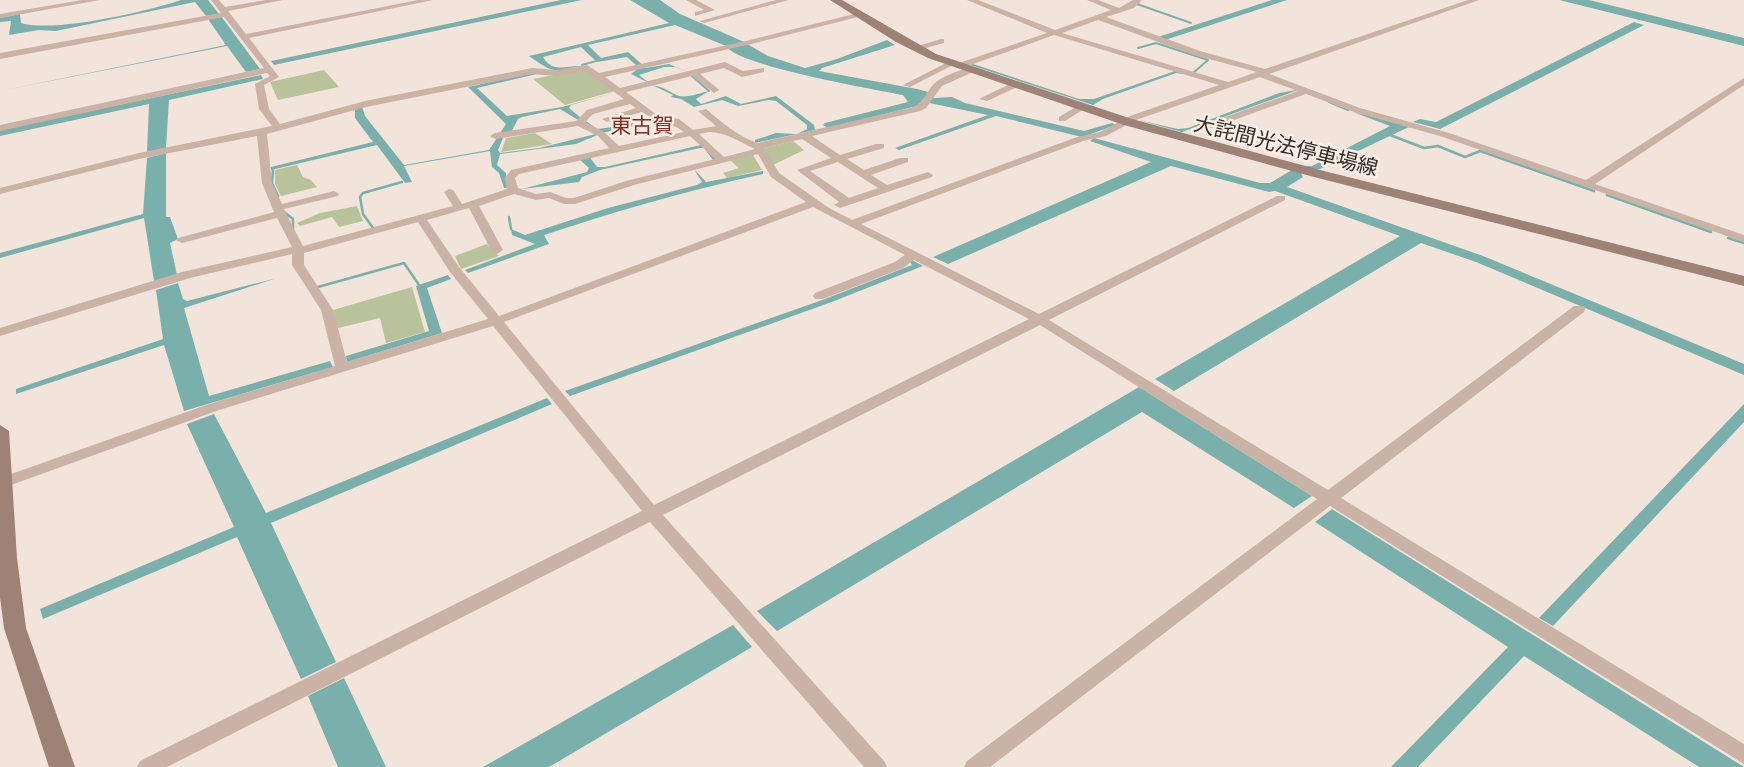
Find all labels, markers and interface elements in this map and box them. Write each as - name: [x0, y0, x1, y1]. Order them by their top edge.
- street label: 大詫間光法停車場線: [1191, 111, 1381, 181]
- district label: 東古賀: [611, 113, 674, 139]

